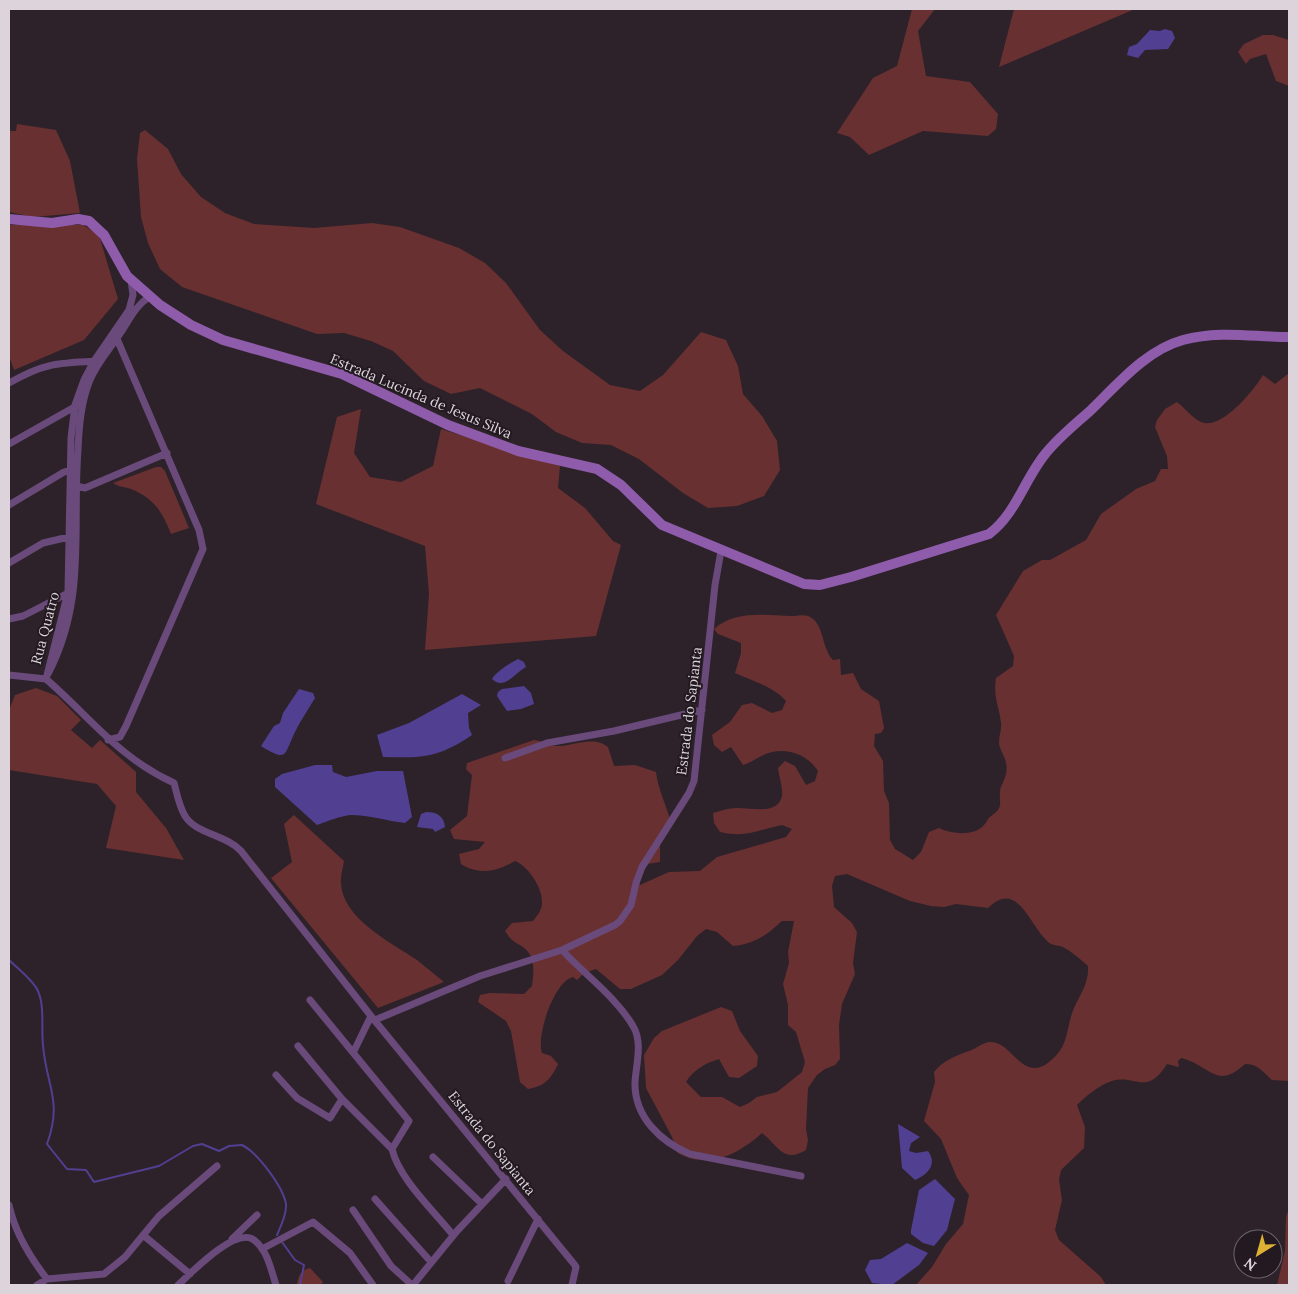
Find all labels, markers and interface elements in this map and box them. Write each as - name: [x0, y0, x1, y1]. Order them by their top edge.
- street label: Estrada Lucinda de Jesus Silva: [327, 349, 515, 443]
- street label: Rua Quatro: [27, 590, 63, 666]
- street label: Estrada do Sapianta: [672, 646, 706, 776]
- street label: Estrada do Sapianta: [444, 1087, 540, 1199]
- north arrow: [1233, 1229, 1283, 1279]
- text: N: [1240, 1254, 1260, 1275]

